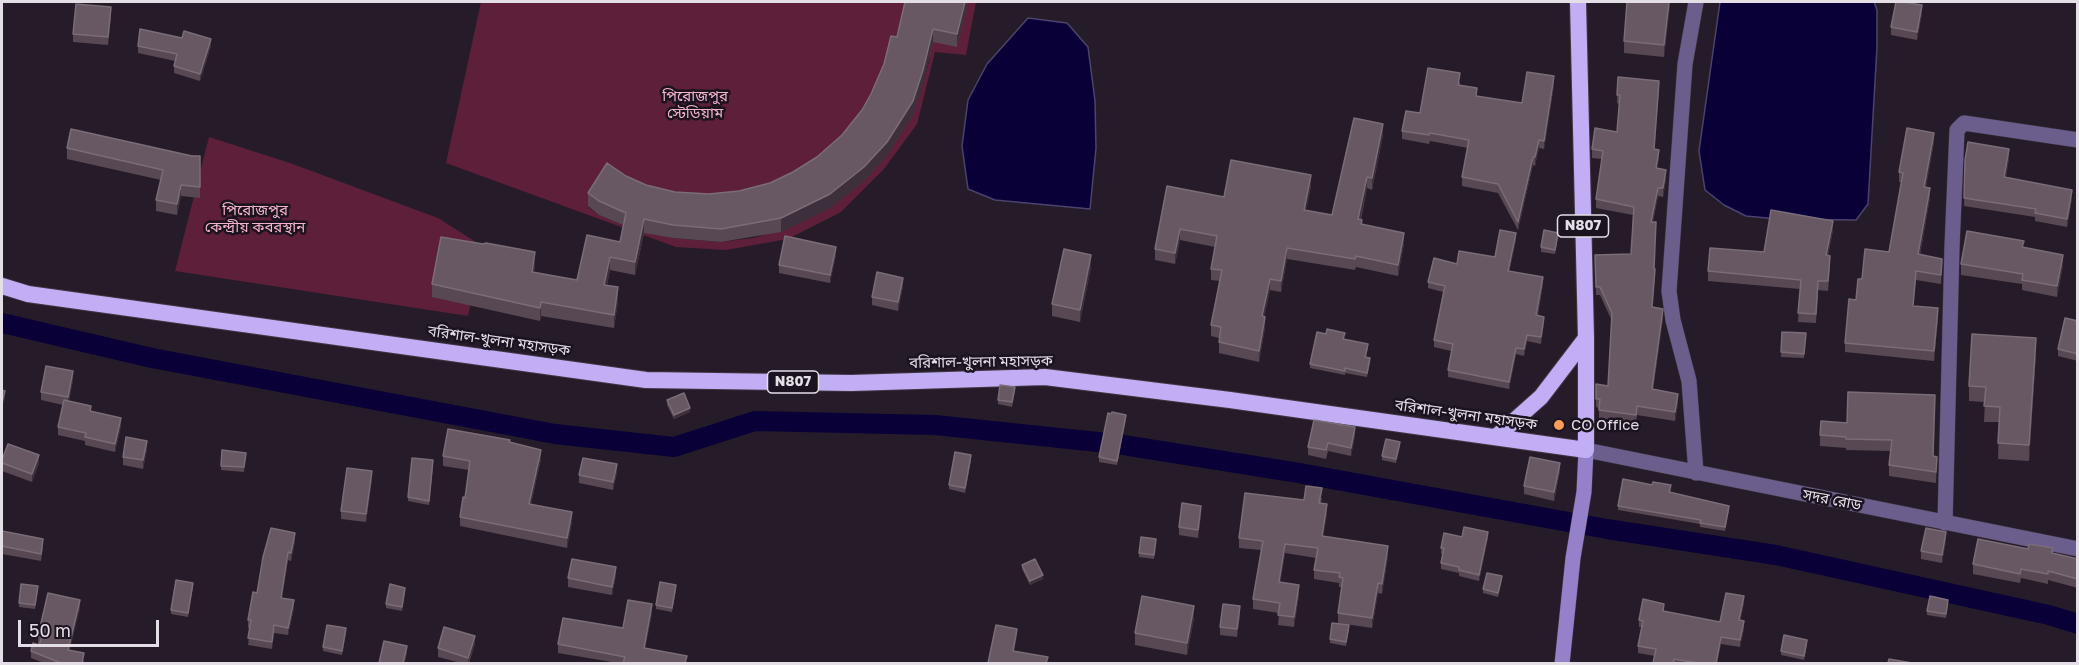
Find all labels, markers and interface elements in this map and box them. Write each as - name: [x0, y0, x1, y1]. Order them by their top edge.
- park label: পিরোজপুর স্টেডিয়াম: [662, 87, 728, 122]
- park label: পিরোজপুর কেন্দ্রীয় কবরস্থান: [205, 201, 305, 236]
- road number: N807: [1558, 215, 1608, 237]
- street label: বরিশাল-খুলনা মহাসড়ক: [427, 322, 571, 360]
- street label: বরিশাল-খুলনা মহাসড়ক: [909, 352, 1053, 372]
- road number: N807: [768, 371, 818, 393]
- street label: বরিশাল-খুলনা মহাসড়ক: [1394, 396, 1538, 434]
- place label: CO Office: [1571, 416, 1639, 434]
- marker: CO Office: [1552, 418, 1566, 432]
- street label: সদর রোড: [1801, 486, 1863, 514]
- scale bar: [21, 608, 162, 646]
- text: 50 m: [29, 619, 71, 641]

